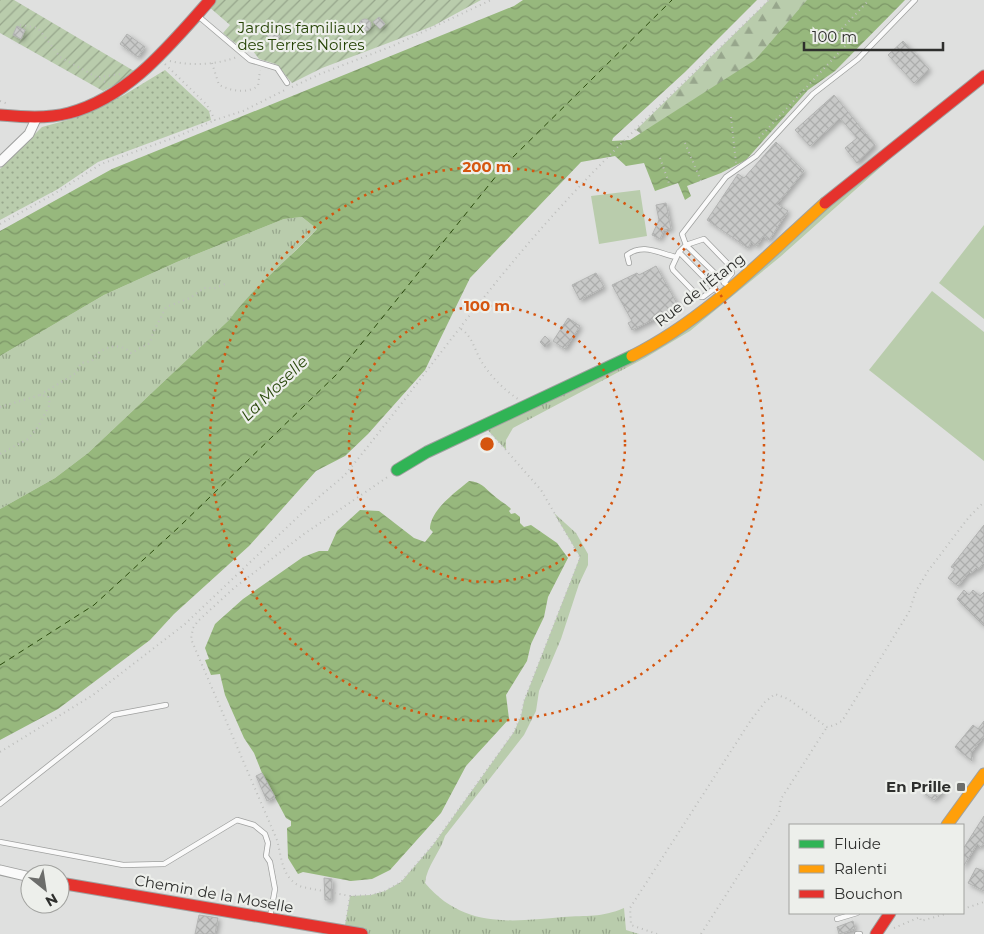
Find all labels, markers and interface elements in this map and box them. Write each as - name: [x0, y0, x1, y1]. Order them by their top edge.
- park label: Jardins familiaux des Terres Noires: [237, 18, 365, 54]
- scale bar: [804, 20, 943, 52]
- text: 100 m: [812, 27, 857, 46]
- text: 200 m: [462, 157, 512, 176]
- street label: Rue de l'Étang: [651, 249, 748, 331]
- text: 100 m: [464, 296, 510, 315]
- water label: La Moselle: [237, 352, 312, 425]
- centre of rings: [478, 435, 496, 453]
- place label: En Prille: [886, 777, 951, 796]
- marker: En Prille: [955, 781, 967, 793]
- legend: [789, 824, 964, 914]
- text: Fluide: [834, 834, 881, 853]
- text: Ralenti: [834, 859, 887, 878]
- north arrow: [20, 864, 70, 914]
- street label: Chemin de la Moselle: [133, 870, 295, 917]
- text: Bouchon: [834, 884, 903, 903]
- text: N: [42, 890, 61, 911]

